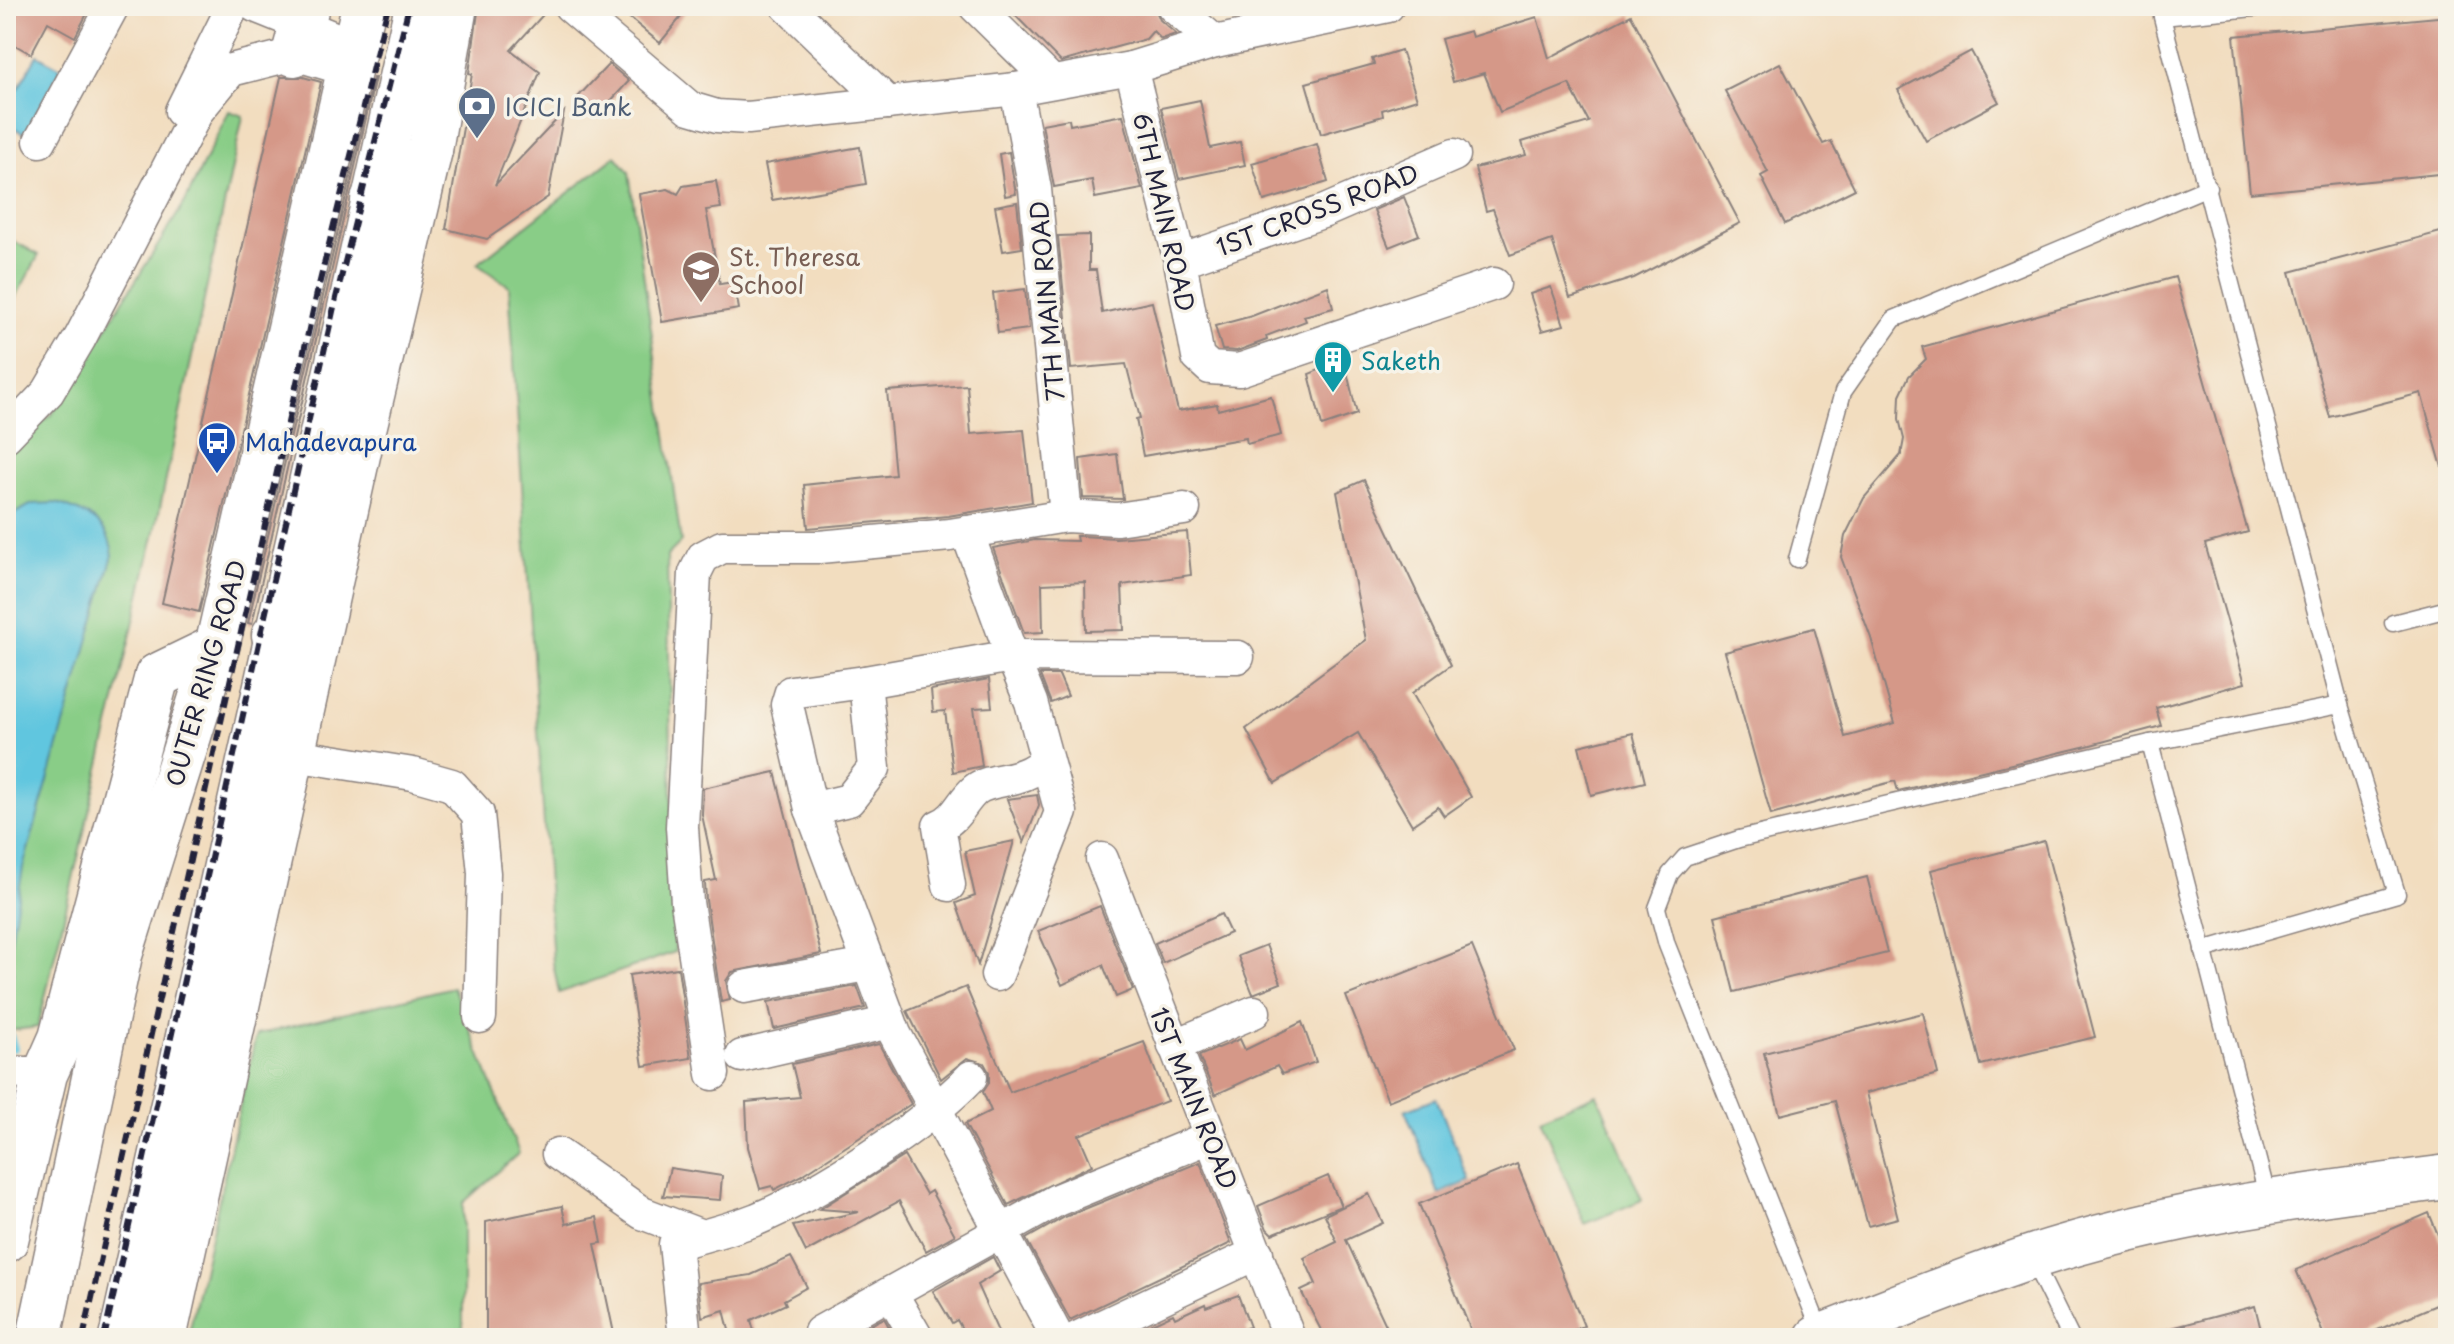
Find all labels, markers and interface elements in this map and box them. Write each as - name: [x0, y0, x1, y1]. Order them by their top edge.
- bank icon: ICICI Bank: [456, 85, 498, 140]
- place label: ICICI Bank: [505, 88, 632, 124]
- street label: 6TH MAIN ROAD: [1125, 109, 1205, 315]
- street label: 1ST CROSS ROAD: [1211, 154, 1423, 264]
- street label: 7TH MAIN ROAD: [1019, 199, 1073, 403]
- place label: St. Theresa School: [729, 238, 860, 302]
- school or university icon: St. Theresa School: [680, 249, 722, 304]
- building icon: Saketh: [1312, 339, 1354, 394]
- place label: Saketh: [1361, 342, 1441, 378]
- bus stop icon: Mahadevapura: [196, 420, 238, 475]
- place label: Mahadevapura: [245, 423, 417, 459]
- street label: OUTER RING ROAD: [155, 555, 255, 791]
- street label: 1ST MAIN ROAD: [1142, 1002, 1248, 1194]

